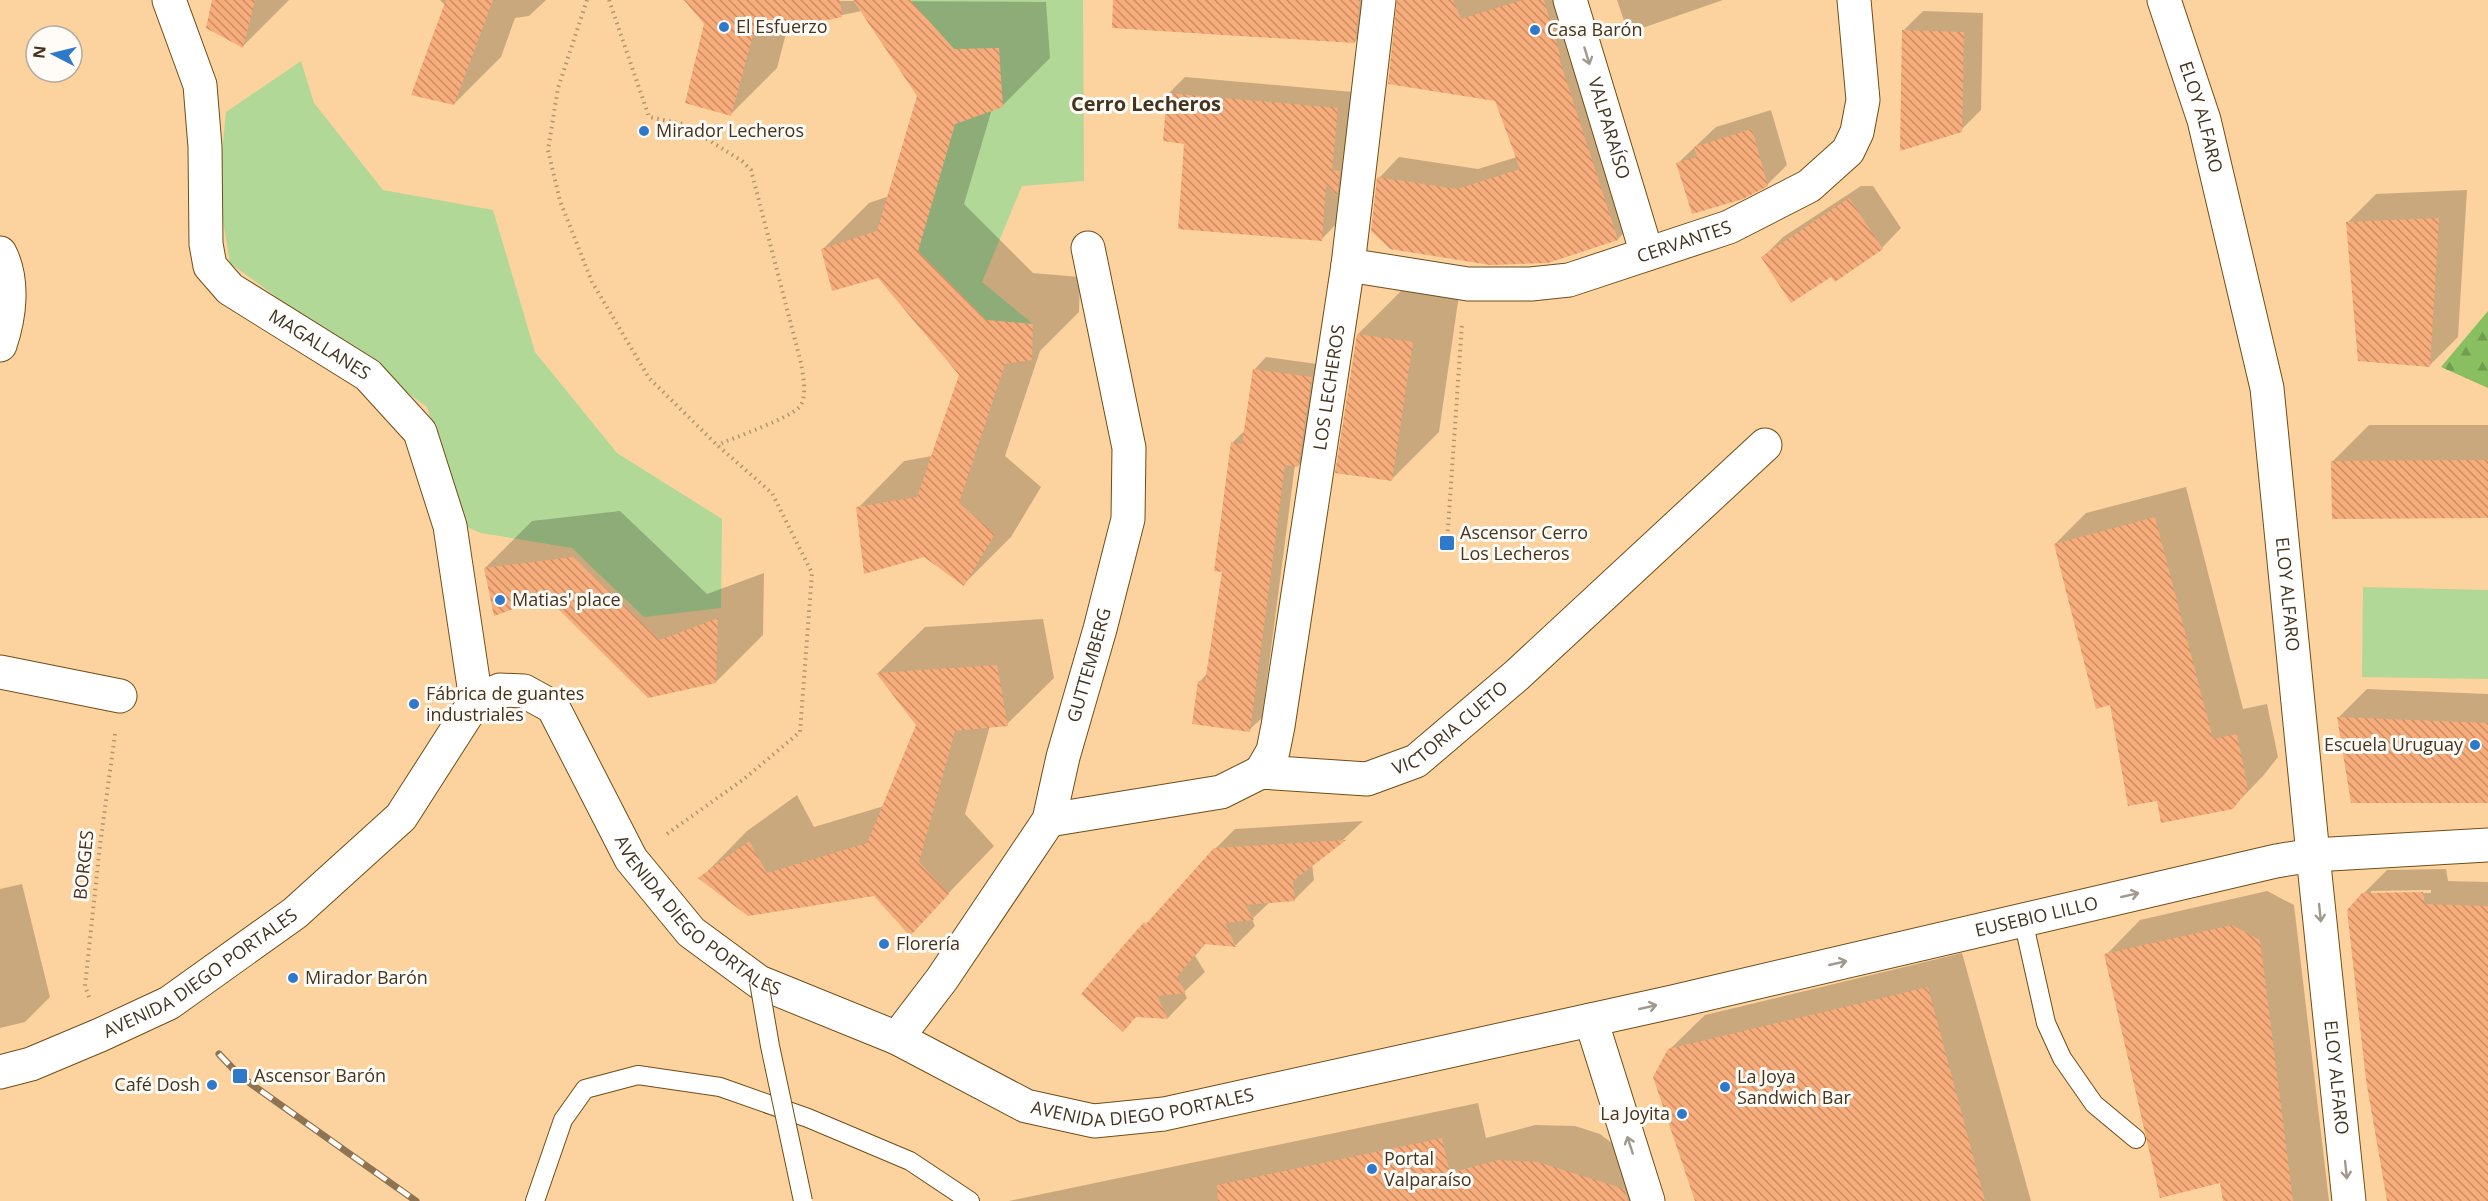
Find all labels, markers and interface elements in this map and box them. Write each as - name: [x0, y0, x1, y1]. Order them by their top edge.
- place label: El Esfuerzo: [736, 14, 828, 38]
- place label: Casa Barón: [1547, 17, 1642, 41]
- marker: El Esfuerzo: [717, 20, 731, 34]
- marker: Casa Barón: [1528, 23, 1542, 37]
- north arrow: [24, 24, 84, 84]
- text: N: [27, 44, 51, 60]
- one-way arrow: [1582, 46, 1593, 65]
- street label: ELOY ALFARO: [2174, 58, 2229, 175]
- street label: VALPARAÍSO: [1583, 74, 1637, 182]
- district label: Cerro Lecheros: [1071, 90, 1221, 117]
- place label: Mirador Lecheros: [656, 118, 804, 142]
- marker: Mirador Lecheros: [637, 124, 651, 138]
- street label: CERVANTES: [1634, 214, 1734, 268]
- street label: MAGALLANES: [265, 303, 376, 385]
- street label: LOS LECHEROS: [1307, 323, 1350, 452]
- place label: Ascensor Cerro Los Lecheros: [1460, 520, 1588, 565]
- marker: Ascensor Cerro Los Lecheros: [1438, 534, 1456, 552]
- street label: ELOY ALFARO: [2271, 536, 2306, 652]
- place label: Matias' place: [512, 587, 621, 611]
- marker: Matias' place: [493, 593, 507, 607]
- street label: GUTTEMBERG: [1061, 605, 1116, 725]
- street label: VICTORIA CUETO: [1389, 675, 1513, 780]
- place label: Fábrica de guantes industriales: [426, 681, 584, 726]
- marker: Fábrica de guantes industriales: [407, 697, 421, 711]
- place label: Escuela Uruguay: [2324, 732, 2464, 756]
- marker: Escuela Uruguay: [2468, 738, 2482, 752]
- street label: BORGES: [67, 829, 99, 901]
- street label: AVENIDA DIEGO PORTALES: [610, 831, 785, 1001]
- one-way arrow: [2120, 889, 2139, 901]
- street label: EUSEBIO LILLO: [1972, 890, 2100, 942]
- street label: AVENIDA DIEGO PORTALES: [99, 902, 302, 1043]
- one-way arrow: [2315, 903, 2326, 923]
- place label: Florería: [896, 931, 960, 955]
- marker: Florería: [877, 937, 891, 951]
- one-way arrow: [1828, 957, 1847, 969]
- place label: Mirador Barón: [305, 965, 428, 989]
- marker: Mirador Barón: [286, 971, 300, 985]
- one-way arrow: [1637, 1001, 1657, 1012]
- street label: ELOY ALFARO: [2319, 1019, 2355, 1136]
- place label: Ascensor Barón: [254, 1063, 386, 1087]
- place label: La Joya Sandwich Bar: [1737, 1064, 1851, 1109]
- marker: Ascensor Barón: [231, 1067, 249, 1085]
- place label: Café Dosh: [114, 1072, 200, 1096]
- marker: Café Dosh: [205, 1078, 219, 1092]
- marker: La Joya Sandwich Bar: [1718, 1080, 1732, 1094]
- street label: AVENIDA DIEGO PORTALES: [1029, 1082, 1256, 1132]
- place label: La Joyita: [1600, 1101, 1670, 1125]
- marker: La Joyita: [1675, 1107, 1689, 1121]
- one-way arrow: [1624, 1136, 1635, 1155]
- place label: Portal Valparaíso: [1384, 1146, 1472, 1191]
- one-way arrow: [2341, 1160, 2352, 1179]
- marker: Portal Valparaíso: [1365, 1162, 1379, 1176]

